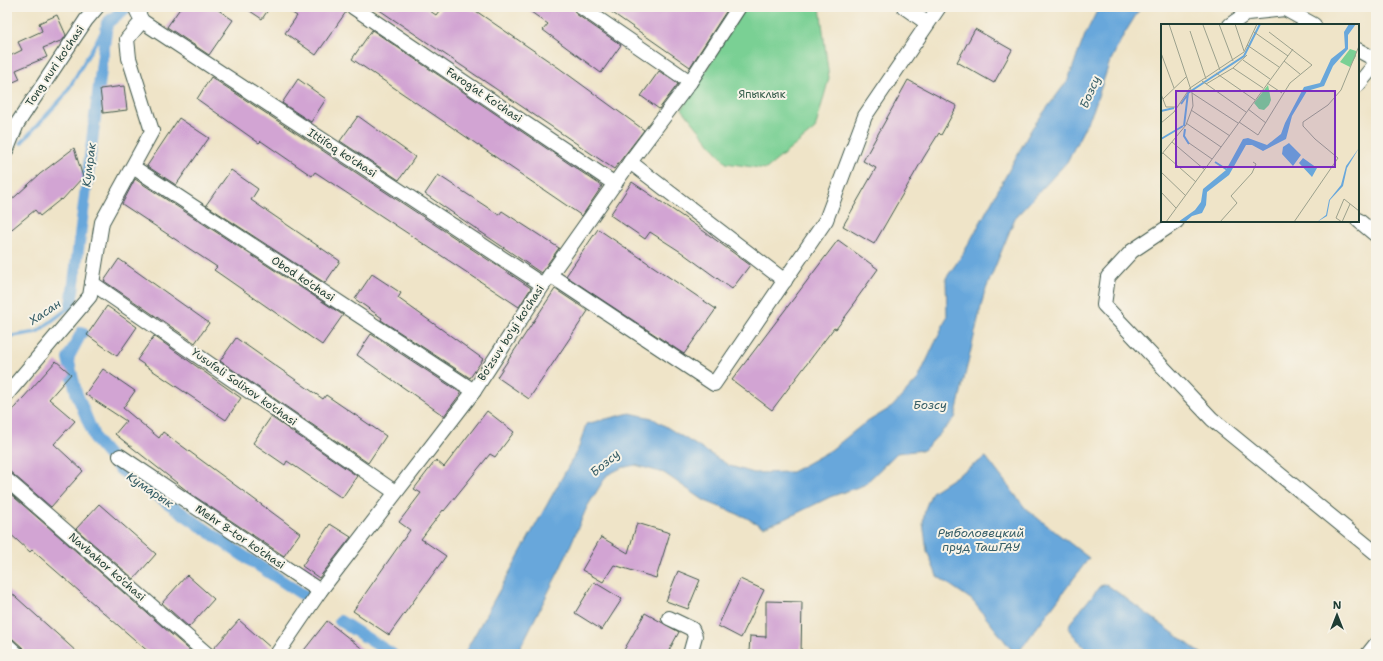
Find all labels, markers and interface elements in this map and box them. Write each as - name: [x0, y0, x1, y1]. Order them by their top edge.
- street label: Tong nuri ko'chasi: [22, 22, 88, 110]
- inset map: [1161, 24, 1359, 222]
- street label: Farog'at Ko'chasi: [443, 64, 525, 126]
- water label: Бозсу: [1076, 73, 1104, 111]
- park label: Япыклык: [739, 87, 786, 102]
- street label: Ittifoq ko'chasi: [305, 125, 379, 181]
- water label: Кумрак: [78, 141, 100, 188]
- street label: Obod ko'chasi: [268, 253, 338, 305]
- street label: Bo'zsuv bo'yi ko'chasi: [474, 282, 548, 384]
- water label: Хасан: [25, 296, 64, 329]
- street label: Yusufali Solixov ko'chasi: [188, 345, 300, 429]
- water label: Бозсу: [913, 397, 947, 413]
- water label: Бозсу: [587, 446, 623, 480]
- water label: Кумарык: [124, 469, 177, 512]
- street label: Mehr 8-tor ko'chasi: [192, 501, 288, 573]
- water label: Рыболовецкий пруд ТашГАУ: [938, 525, 1024, 555]
- street label: Navbahor ko'chasi: [65, 529, 149, 605]
- north arrow: [1317, 595, 1357, 635]
- text: N: [1333, 598, 1342, 613]

